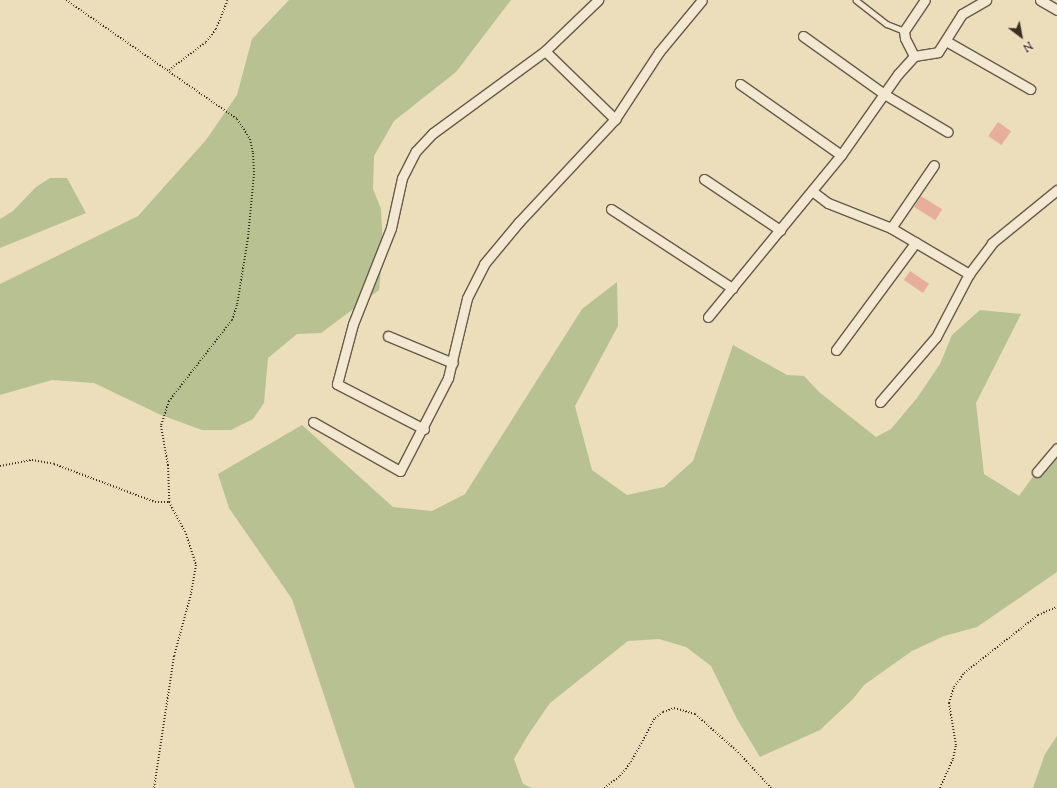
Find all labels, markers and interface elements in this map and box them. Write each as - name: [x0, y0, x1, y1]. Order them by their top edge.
- north arrow: [1001, 16, 1041, 56]
- text: N: [1019, 37, 1035, 55]

